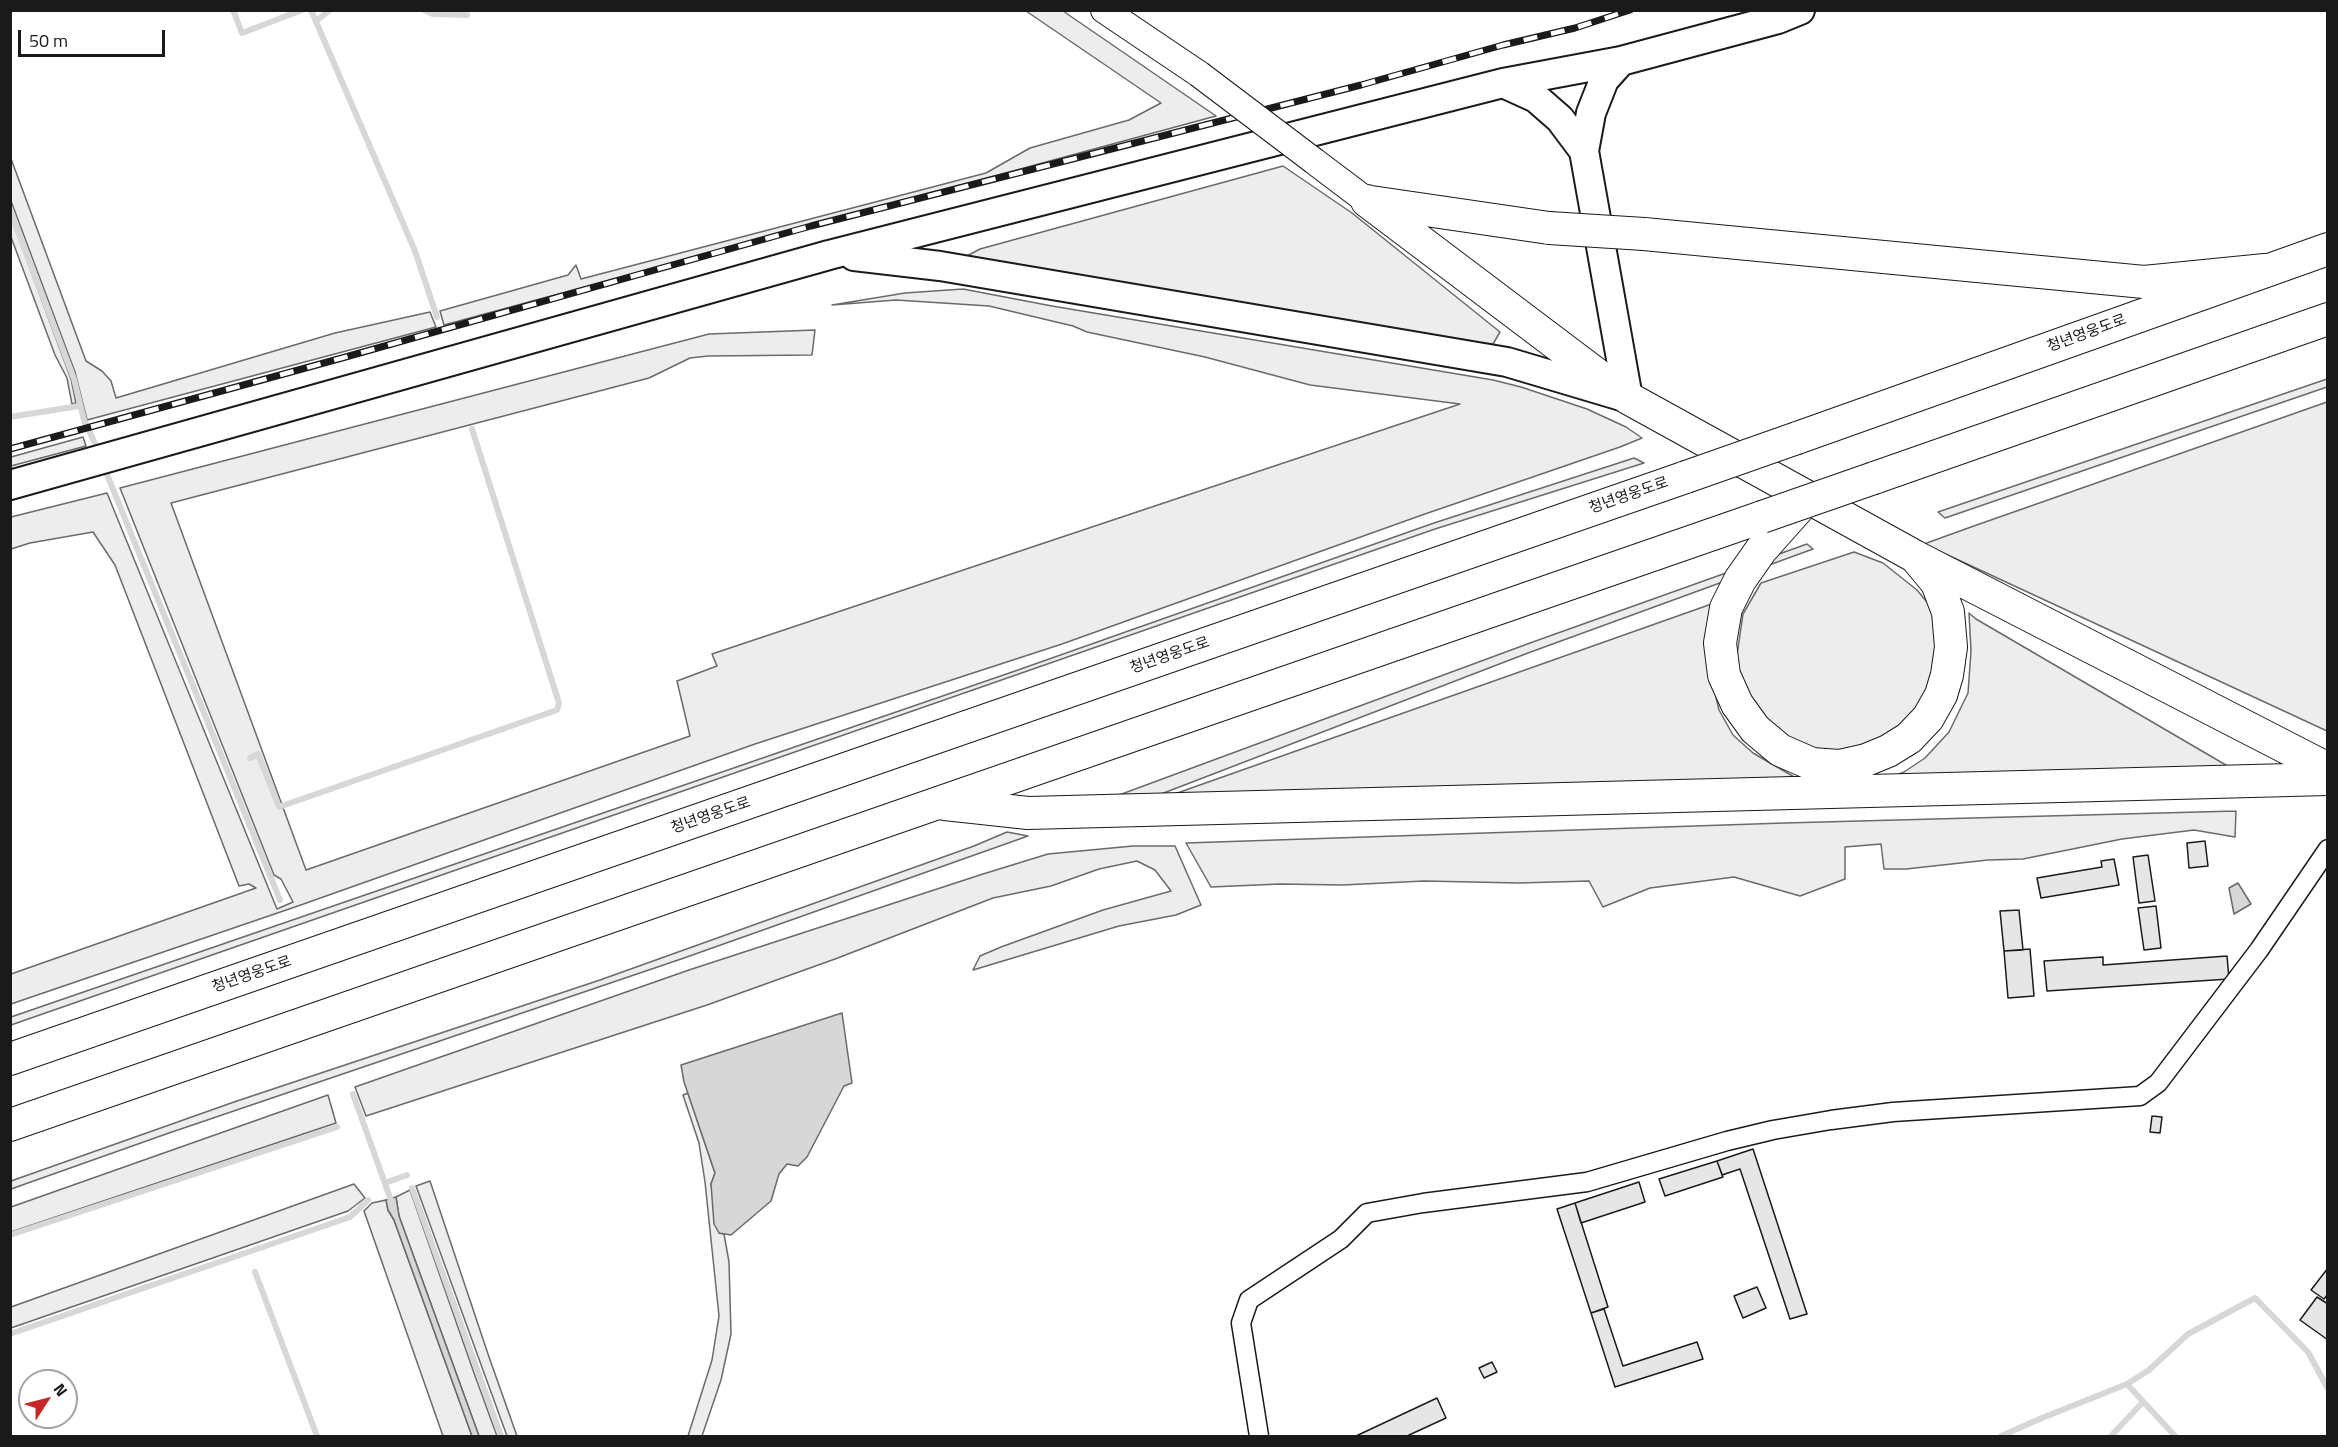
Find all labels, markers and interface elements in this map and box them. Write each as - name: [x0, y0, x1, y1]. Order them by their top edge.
- scale bar: [21, 18, 168, 56]
- text: 50 m: [29, 27, 68, 54]
- street label: 청년영웅도로: [2045, 311, 2129, 357]
- street label: 청년영웅도로: [1587, 474, 1671, 518]
- street label: 청년영웅도로: [1128, 634, 1212, 678]
- street label: 청년영웅도로: [669, 794, 753, 838]
- street label: 청년영웅도로: [210, 953, 294, 997]
- north arrow: [18, 1369, 78, 1429]
- text: N: [48, 1378, 74, 1401]

